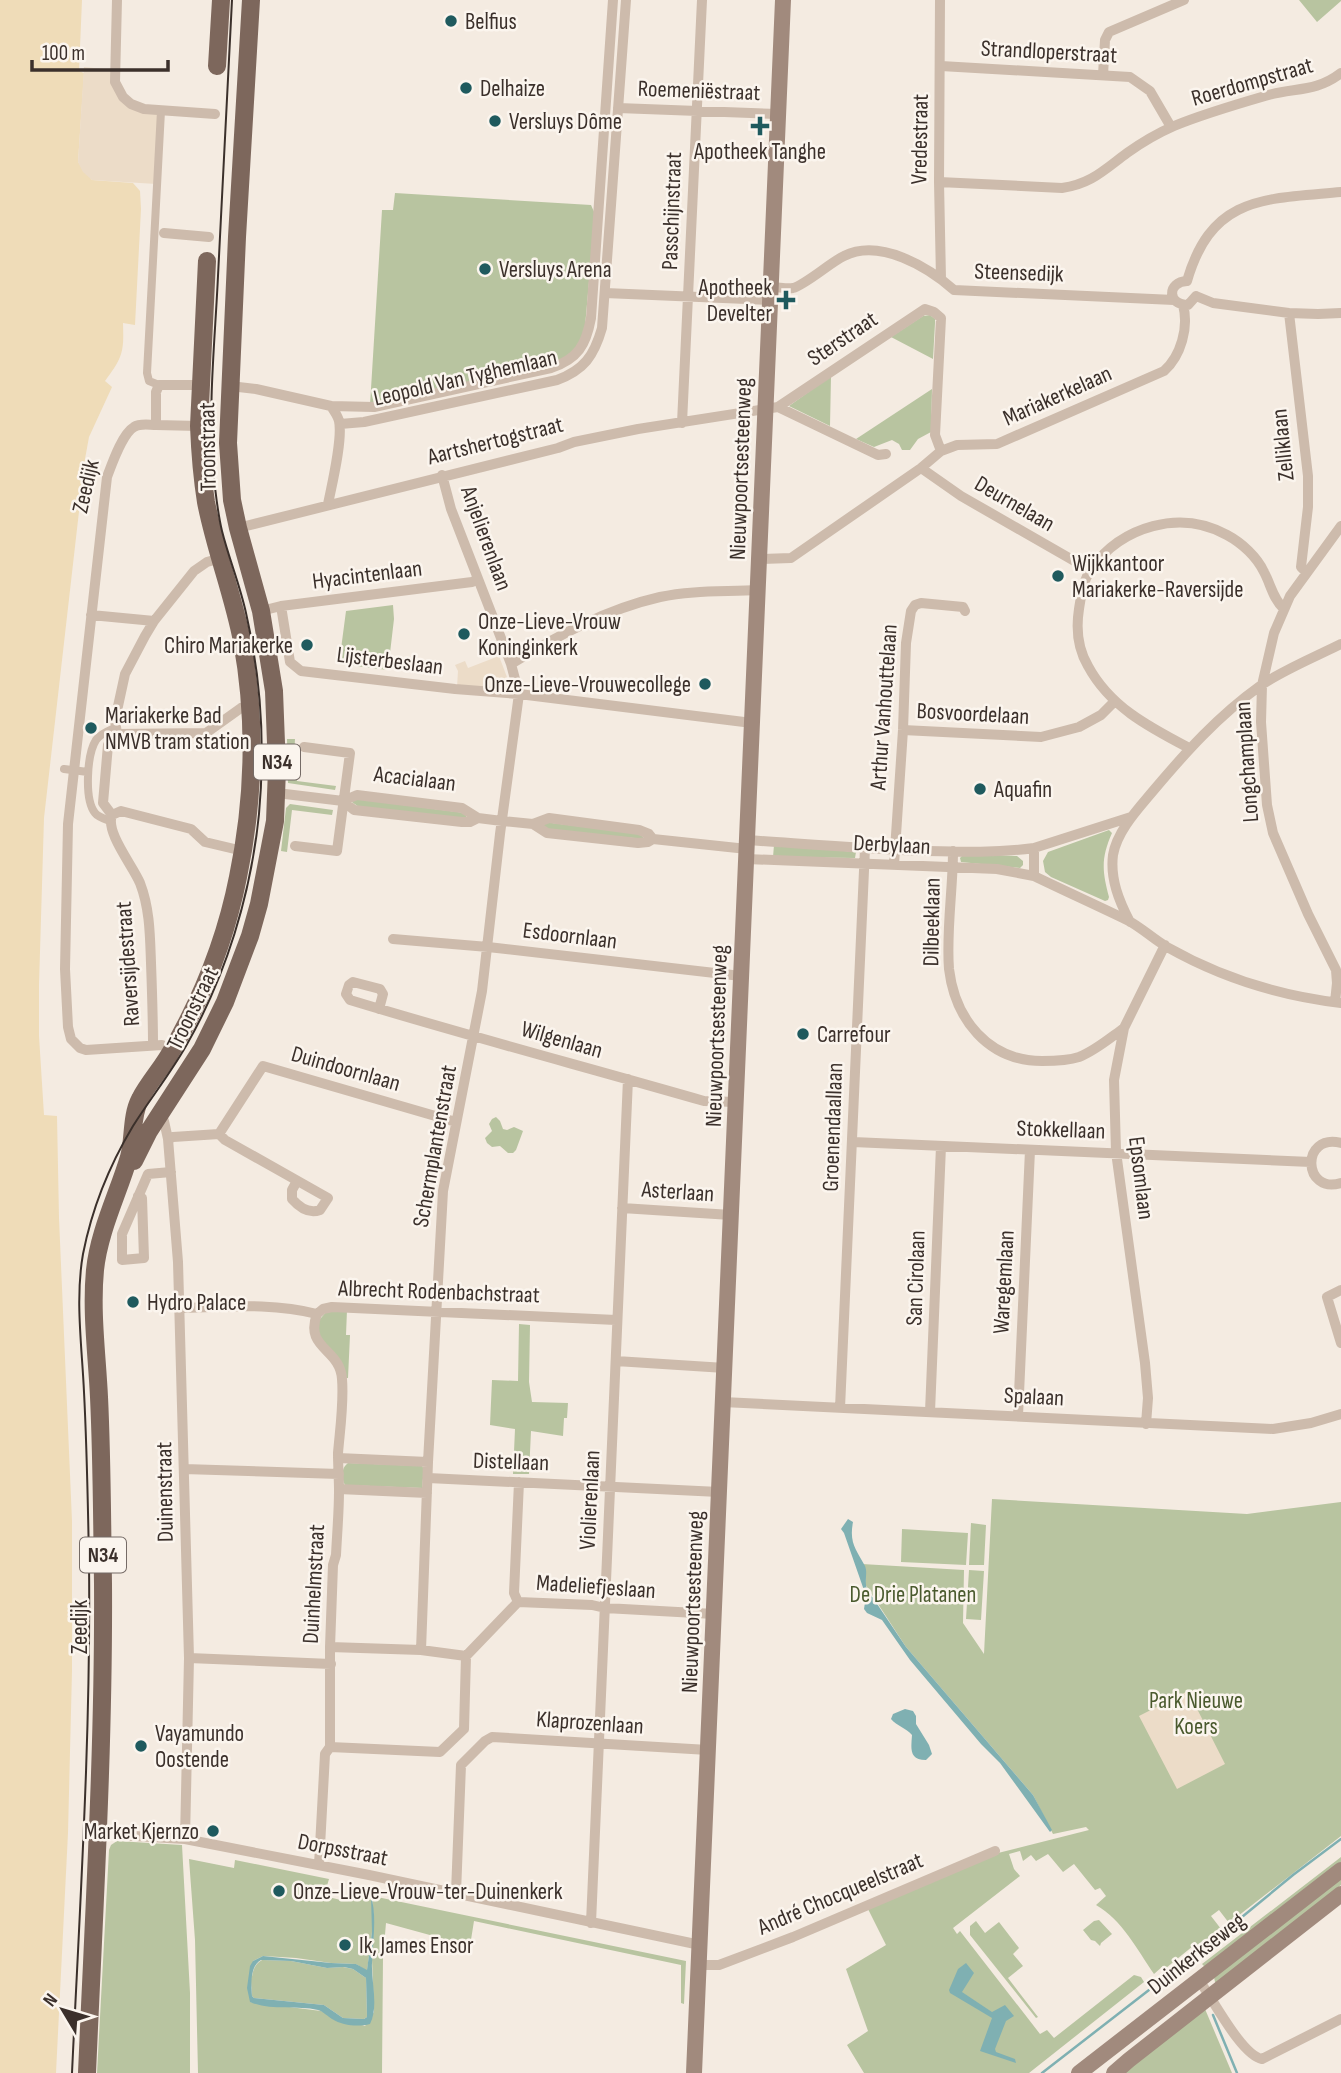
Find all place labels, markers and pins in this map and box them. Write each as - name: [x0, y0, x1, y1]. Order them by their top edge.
- place label: Belfius: [465, 8, 517, 36]
- marker: Belfius: [443, 13, 459, 29]
- place label: Delhaize: [480, 75, 545, 103]
- marker: Delhaize: [458, 80, 474, 96]
- place label: Versluys Dôme: [509, 108, 622, 136]
- marker: Versluys Dôme: [487, 113, 503, 129]
- marker: Apotheek Tanghe: [752, 118, 768, 134]
- place label: Apotheek Tanghe: [693, 138, 826, 166]
- place label: Versluys Arena: [499, 256, 612, 284]
- marker: Versluys Arena: [477, 261, 493, 277]
- place label: Apotheek Develter: [698, 274, 772, 328]
- marker: Apotheek Develter: [778, 292, 794, 308]
- place label: Wijkkantoor Mariakerke-Raversijde: [1072, 550, 1243, 604]
- marker: Wijkkantoor Mariakerke-Raversijde: [1050, 568, 1066, 584]
- place label: Onze-Lieve-Vrouw Koninginkerk: [478, 608, 621, 662]
- marker: Onze-Lieve-Vrouw Koninginkerk: [456, 626, 472, 642]
- place label: Chiro Mariakerke: [164, 632, 293, 660]
- marker: Chiro Mariakerke: [299, 637, 315, 653]
- place label: Onze-Lieve-Vrouwecollege: [484, 671, 691, 699]
- marker: Onze-Lieve-Vrouwecollege: [697, 676, 713, 692]
- place label: Mariakerke Bad NMVB tram station: [105, 702, 250, 756]
- marker: Mariakerke Bad NMVB tram station: [83, 720, 99, 736]
- place label: Aquafin: [993, 776, 1052, 804]
- marker: Aquafin: [972, 781, 988, 797]
- place label: Carrefour: [817, 1021, 891, 1049]
- marker: Carrefour: [795, 1026, 811, 1042]
- place label: Hydro Palace: [147, 1289, 246, 1317]
- marker: Hydro Palace: [125, 1294, 141, 1310]
- place label: Vayamundo Oostende: [155, 1720, 244, 1774]
- marker: Vayamundo Oostende: [133, 1738, 149, 1754]
- place label: Market Kjernzo: [84, 1818, 199, 1846]
- marker: Market Kjernzo: [205, 1823, 221, 1839]
- place label: Onze-Lieve-Vrouw-ter-Duinenkerk: [293, 1878, 563, 1906]
- marker: Onze-Lieve-Vrouw-ter-Duinenkerk: [271, 1883, 287, 1899]
- place label: Ik, James Ensor: [359, 1932, 474, 1960]
- marker: Ik, James Ensor: [337, 1937, 353, 1953]

